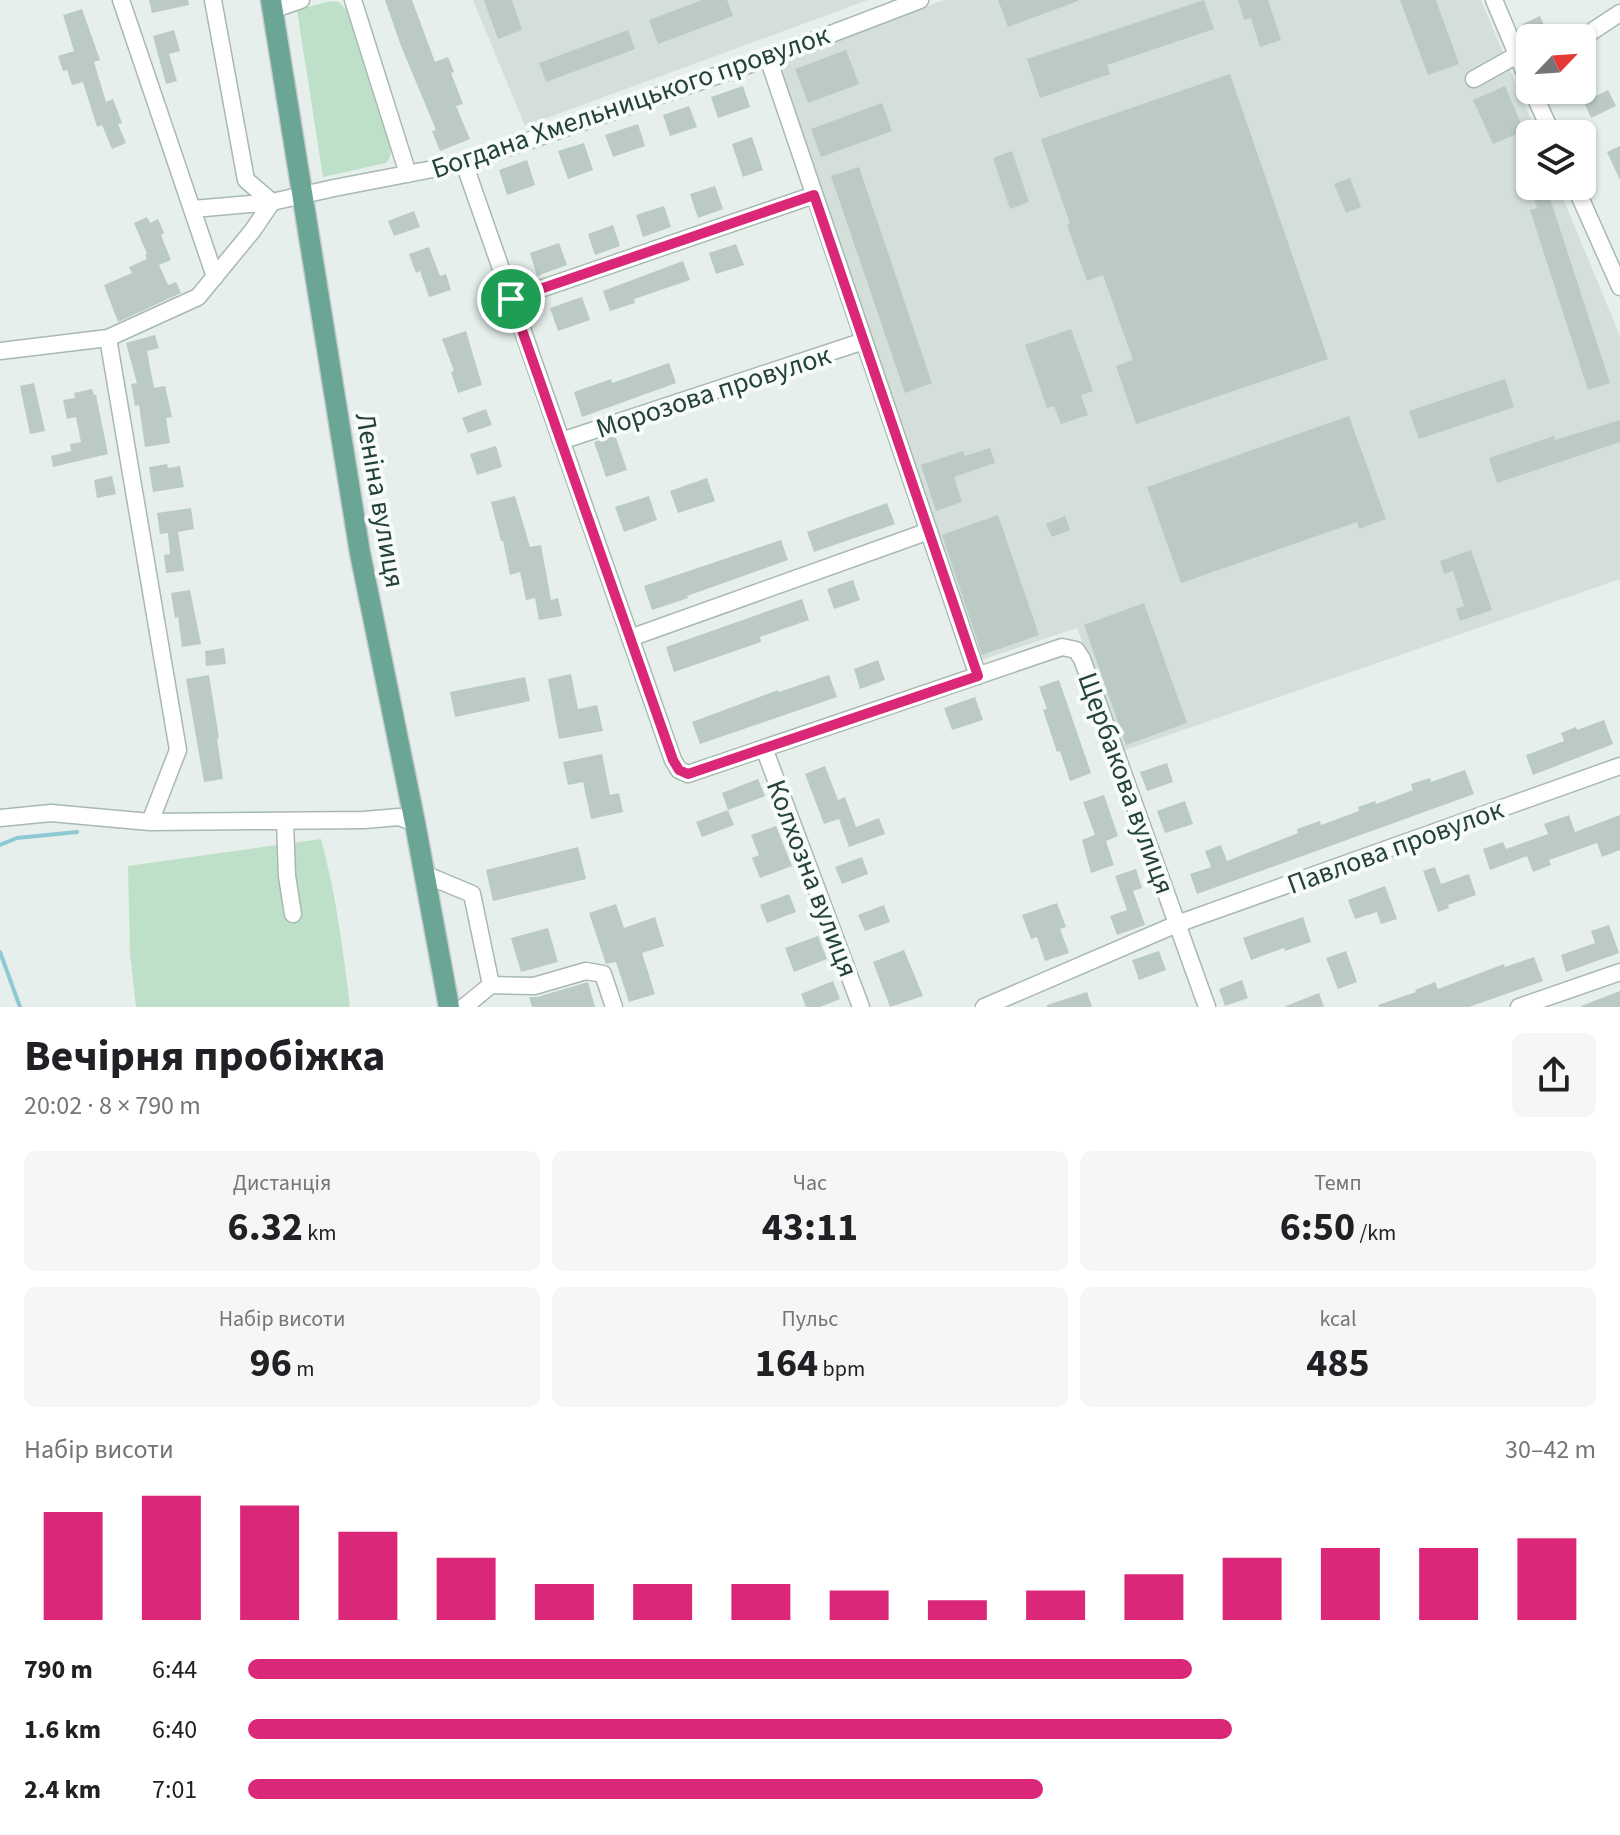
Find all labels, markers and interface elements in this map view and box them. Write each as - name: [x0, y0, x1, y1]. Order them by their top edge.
- street label: Богдана Хмельницького провулок: [426, 15, 835, 189]
- north arrow: [1516, 24, 1596, 104]
- map controls: [1516, 24, 1596, 200]
- button: layers: [1516, 120, 1596, 200]
- pin: [477, 265, 545, 333]
- icon: arrive: [489, 277, 533, 321]
- street label: Морозова провулок: [591, 335, 836, 449]
- street label: Леніна вулиця: [345, 409, 415, 591]
- street label: Щербакова вулиця: [1067, 667, 1185, 900]
- street label: Колхозна вулиця: [756, 774, 868, 983]
- street label: Павлова провулок: [1282, 789, 1509, 905]
- text: Вечірня пробіжка: [24, 1025, 386, 1088]
- button: share: [1512, 1033, 1596, 1117]
- text: 20:02 · 8 × 790 m: [24, 1087, 201, 1124]
- text: Дистанція: [233, 1167, 331, 1199]
- text: Час: [793, 1167, 827, 1199]
- text: Темп: [1314, 1167, 1362, 1199]
- text: 6.32: [228, 1199, 303, 1256]
- text: 43:11: [762, 1199, 858, 1256]
- text: 6:50: [1280, 1199, 1355, 1256]
- text: km: [303, 1217, 336, 1249]
- text: /km: [1355, 1217, 1396, 1249]
- text: Набір висоти: [219, 1303, 345, 1335]
- text: Пульс: [782, 1303, 838, 1335]
- text: kcal: [1319, 1303, 1357, 1335]
- text: 96: [250, 1335, 292, 1392]
- text: 164: [755, 1335, 818, 1392]
- text: 485: [1306, 1335, 1370, 1392]
- text: m: [292, 1353, 314, 1385]
- text: bpm: [818, 1353, 865, 1385]
- text: Набір висоти: [24, 1431, 174, 1468]
- text: 30–42 m: [1505, 1431, 1596, 1468]
- text: 790 m: [24, 1651, 93, 1688]
- text: 6:44: [152, 1651, 197, 1688]
- text: 1.6 km: [24, 1711, 101, 1748]
- text: 6:40: [152, 1711, 197, 1748]
- text: 2.4 km: [24, 1771, 101, 1808]
- text: 7:01: [152, 1771, 197, 1808]

